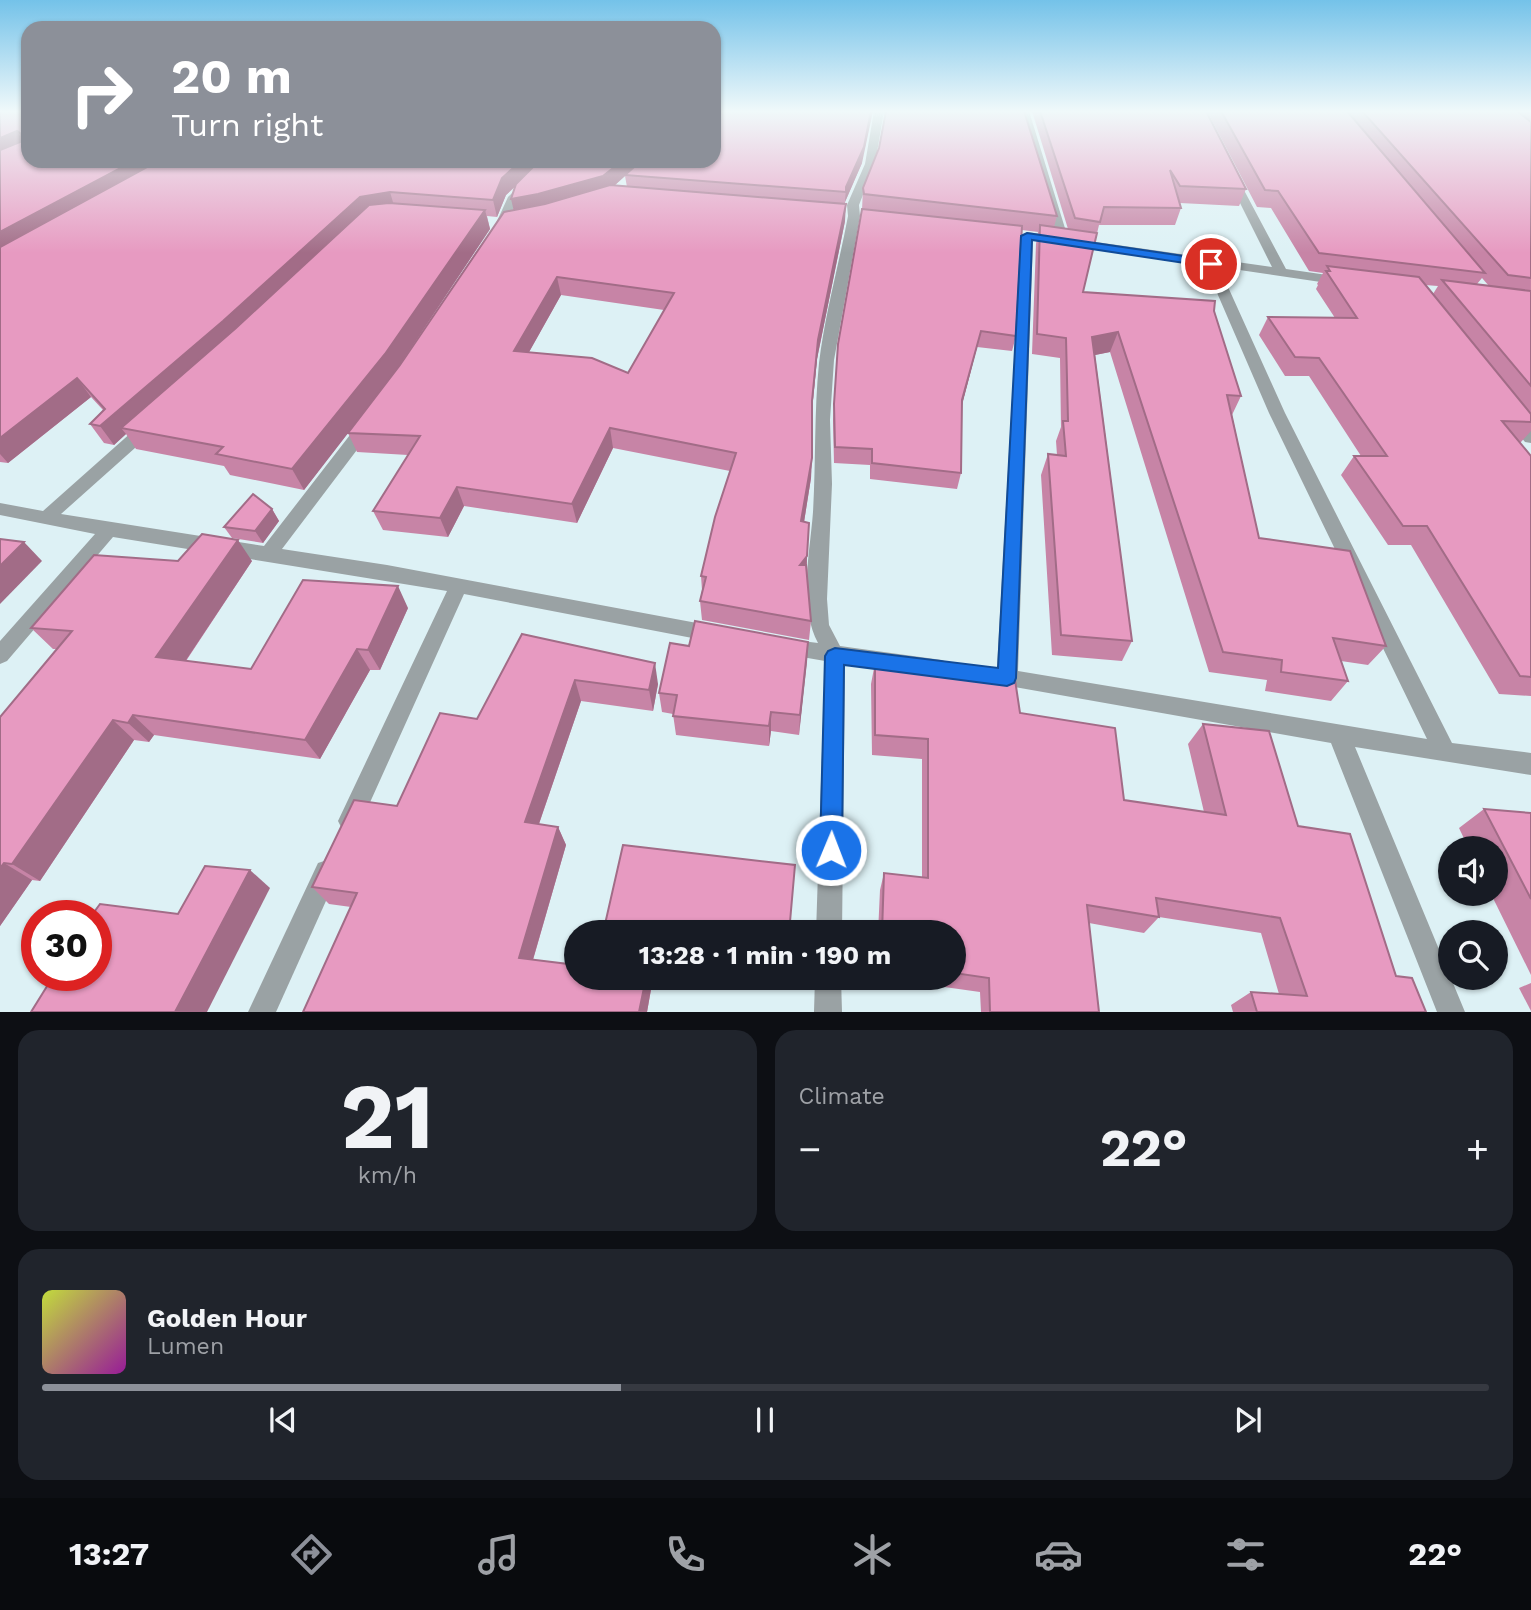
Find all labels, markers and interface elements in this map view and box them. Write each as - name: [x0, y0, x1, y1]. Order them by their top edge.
- text: 20 m: [171, 47, 292, 105]
- icon: right: [56, 49, 147, 140]
- text: Turn right: [171, 106, 323, 144]
- pin: [1181, 234, 1241, 294]
- icon: arrive: [1192, 245, 1230, 283]
- position arrow: [794, 813, 868, 887]
- map controls: [1438, 836, 1508, 990]
- button: sound: [1438, 836, 1508, 906]
- speed limit sign: 30: [21, 900, 112, 991]
- button: search: [1438, 920, 1508, 990]
- text: 13:28 · 1 min · 190 m: [639, 940, 891, 970]
- text: 21: [341, 1063, 434, 1170]
- text: Climate: [799, 1083, 885, 1110]
- text: 22°: [1100, 1118, 1188, 1179]
- text: −: [799, 1127, 821, 1171]
- text: +: [1466, 1127, 1489, 1171]
- text: km/h: [358, 1162, 417, 1189]
- text: Golden Hour: [147, 1303, 307, 1333]
- text: Lumen: [147, 1333, 224, 1360]
- icon: previous: [264, 1401, 302, 1439]
- icon: pause: [746, 1401, 784, 1439]
- icon: next: [1229, 1401, 1267, 1439]
- icon: directions: [287, 1530, 336, 1579]
- icon: music: [474, 1530, 523, 1579]
- icon: phone: [661, 1530, 710, 1579]
- icon: climate: [848, 1530, 897, 1579]
- icon: car: [1034, 1530, 1083, 1579]
- icon: filters: [1221, 1530, 1270, 1579]
- text: 13:27: [69, 1535, 149, 1573]
- text: 22°: [1408, 1535, 1462, 1573]

